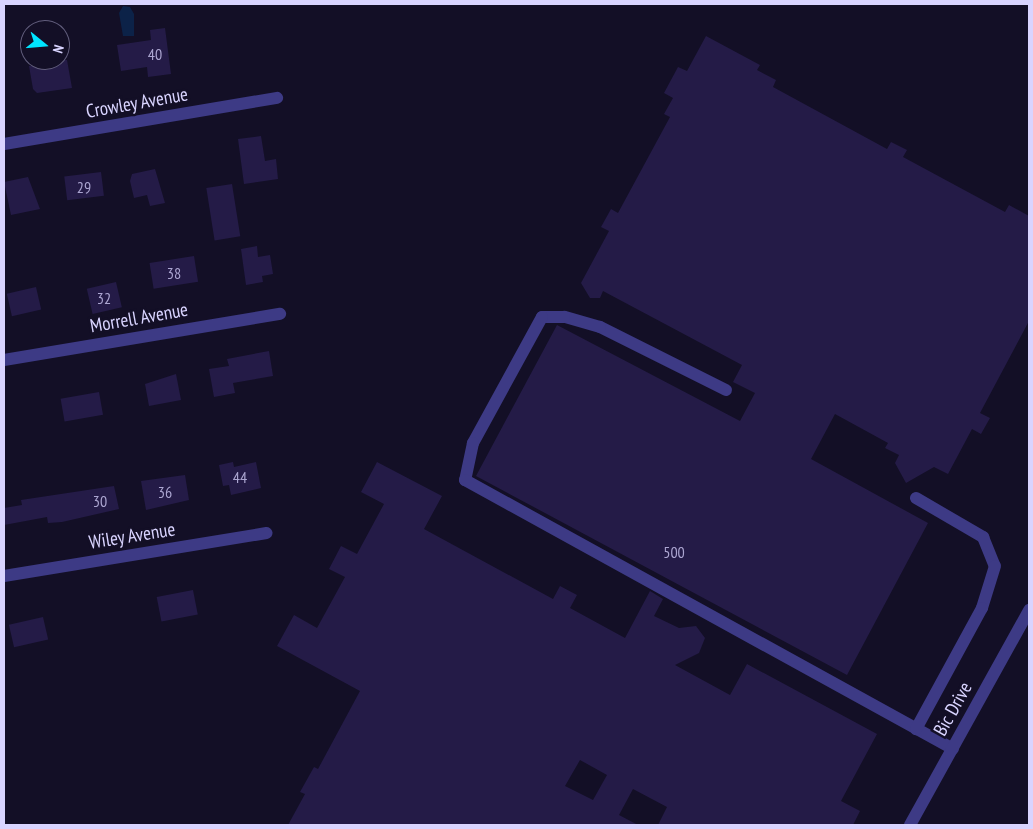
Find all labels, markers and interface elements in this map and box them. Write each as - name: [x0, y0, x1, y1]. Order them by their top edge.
- north arrow: [20, 20, 70, 70]
- text: N: [49, 43, 68, 55]
- house number: 40: [148, 44, 162, 64]
- street label: Crowley Avenue: [84, 83, 190, 123]
- house number: 29: [77, 177, 91, 197]
- house number: 38: [167, 263, 181, 283]
- house number: 32: [97, 288, 111, 308]
- street label: Morrell Avenue: [88, 298, 190, 338]
- house number: 44: [233, 467, 247, 487]
- house number: 36: [158, 482, 172, 502]
- house number: 30: [93, 491, 107, 511]
- street label: Wiley Avenue: [87, 518, 177, 554]
- house number: 500: [663, 542, 685, 562]
- street label: Bic Drive: [929, 678, 977, 740]

